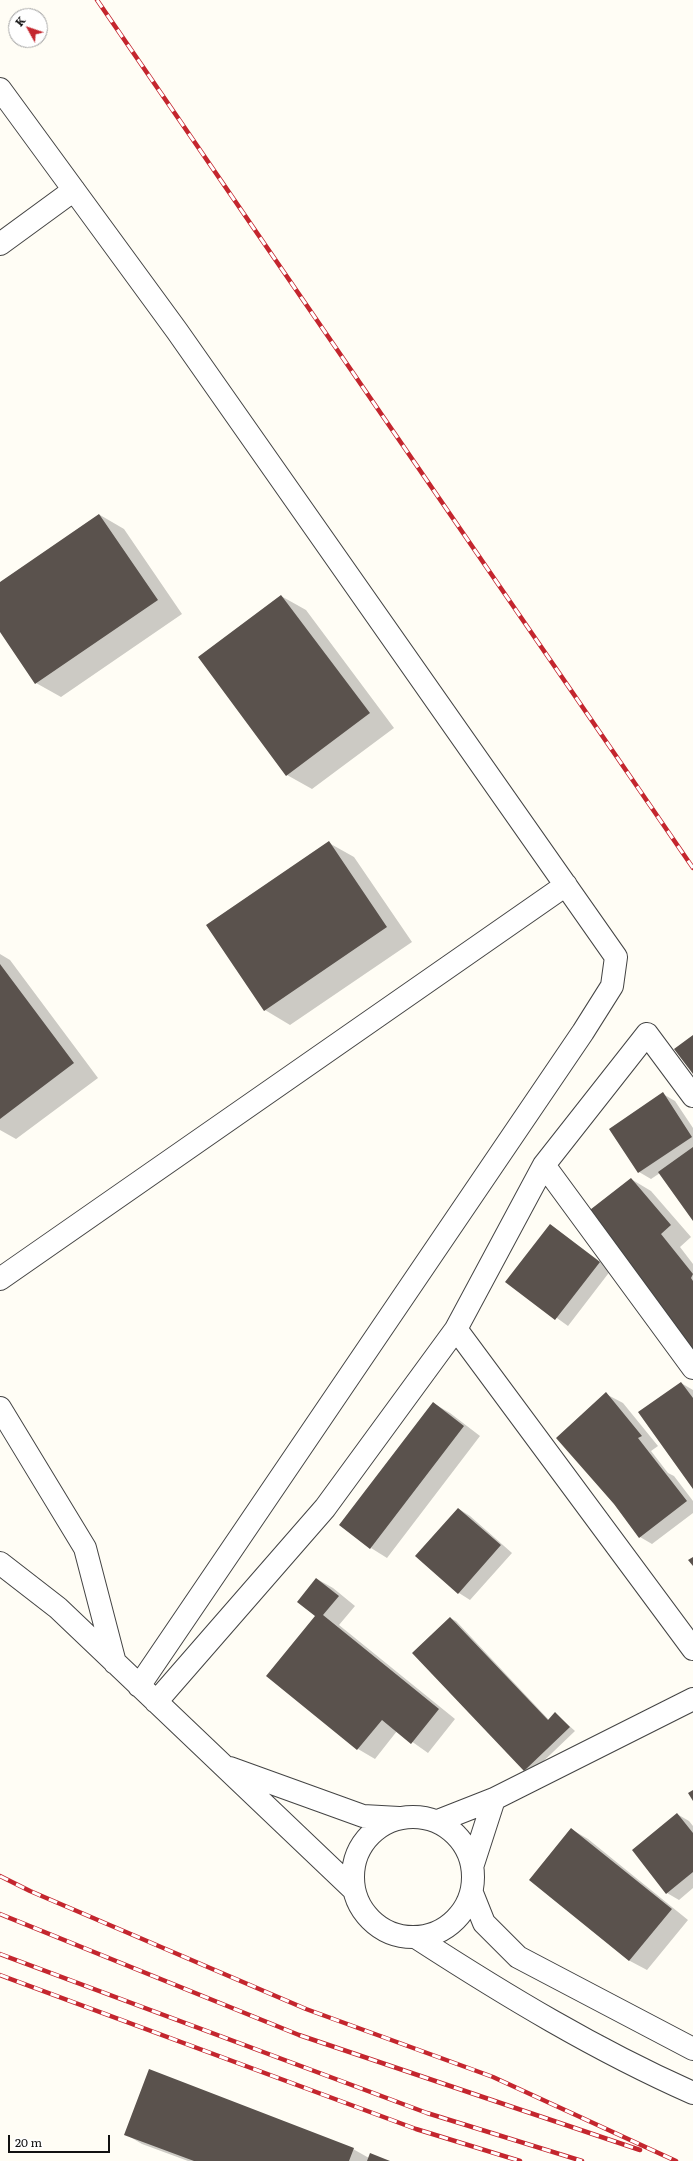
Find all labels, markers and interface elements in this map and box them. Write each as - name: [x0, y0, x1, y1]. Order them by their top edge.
- north arrow: [8, 8, 48, 48]
- text: K: [11, 12, 28, 29]
- scale bar: [10, 2127, 112, 2153]
- text: 20 m: [15, 2133, 42, 2151]

